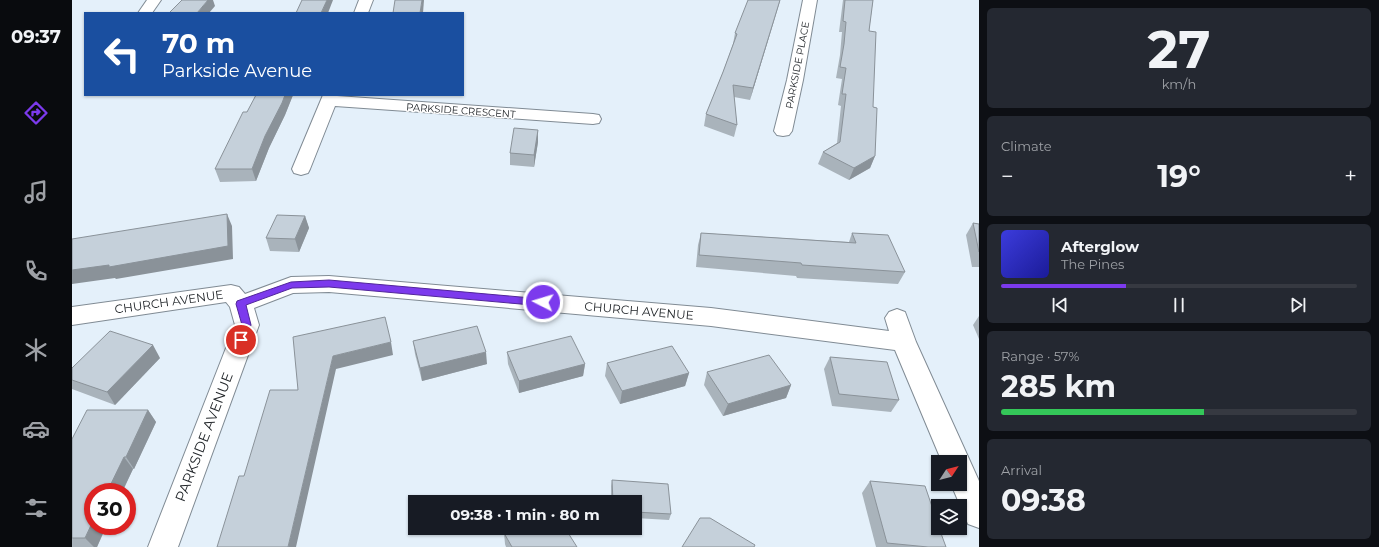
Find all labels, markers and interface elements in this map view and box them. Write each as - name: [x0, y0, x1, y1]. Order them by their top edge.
- text: 27: [1148, 18, 1210, 81]
- street label: PARKSIDE PLACE: [783, 20, 812, 110]
- text: 09:37: [11, 26, 61, 48]
- text: 70 m: [162, 26, 235, 60]
- icon: left: [96, 28, 148, 80]
- text: Parkside Avenue: [162, 60, 312, 82]
- text: km/h: [1162, 76, 1196, 92]
- icon: directions: [22, 99, 50, 127]
- street label: PARKSIDE CRESCENT: [406, 100, 516, 121]
- text: Climate: [1001, 138, 1052, 154]
- text: 19°: [1157, 158, 1201, 195]
- text: −: [1001, 163, 1014, 190]
- text: +: [1344, 163, 1357, 190]
- icon: music: [22, 178, 50, 206]
- text: Afterglow: [1061, 237, 1139, 256]
- text: The Pines: [1061, 256, 1124, 272]
- icon: phone: [22, 257, 50, 285]
- position arrow: [522, 281, 564, 323]
- street label: CHURCH AVENUE: [114, 286, 224, 317]
- icon: previous: [1049, 294, 1071, 316]
- icon: pause: [1168, 294, 1190, 316]
- icon: next: [1287, 294, 1309, 316]
- street label: CHURCH AVENUE: [584, 298, 694, 323]
- pin: [224, 323, 258, 357]
- icon: arrive: [230, 329, 252, 351]
- icon: climate: [22, 336, 50, 364]
- text: Range · 57%: [1001, 348, 1079, 364]
- text: 285 km: [1001, 368, 1116, 405]
- street label: PARKSIDE AVENUE: [171, 370, 237, 504]
- icon: car: [22, 415, 50, 443]
- north arrow: [931, 455, 967, 491]
- map controls: [931, 455, 967, 535]
- text: Arrival: [1001, 462, 1042, 478]
- text: 09:38: [1001, 482, 1086, 519]
- speed limit sign: 30: [84, 483, 136, 535]
- icon: filters: [22, 494, 50, 522]
- button: layers: [931, 499, 967, 535]
- text: 09:38 · 1 min · 80 m: [450, 505, 600, 524]

